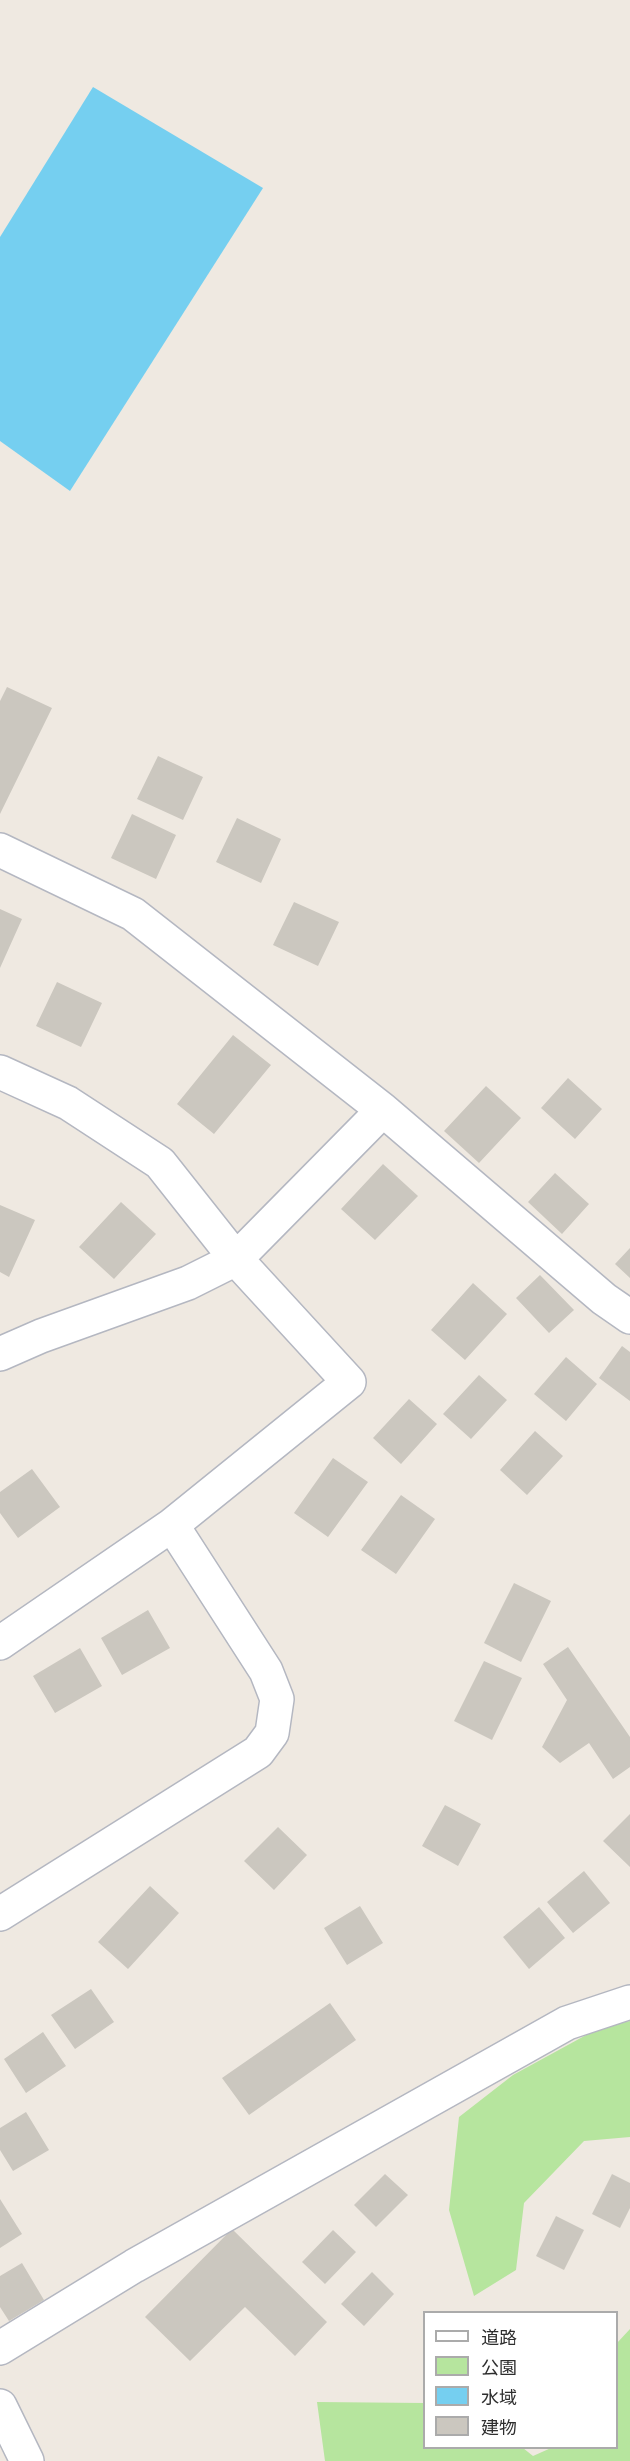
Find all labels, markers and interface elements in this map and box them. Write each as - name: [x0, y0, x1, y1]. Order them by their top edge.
- legend: [423, 2311, 618, 2449]
- text: 道路: [481, 2328, 517, 2348]
- text: 公園: [481, 2358, 517, 2378]
- text: 水域: [481, 2388, 517, 2408]
- text: 建物: [481, 2418, 517, 2438]

